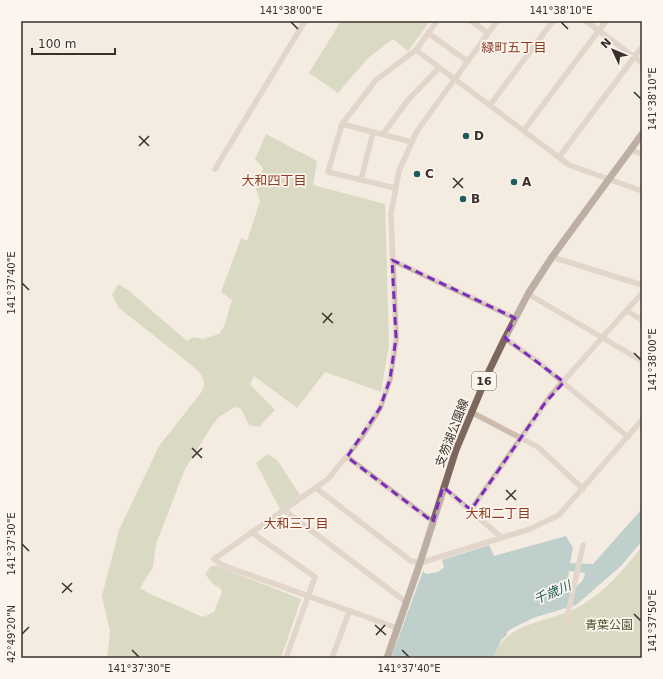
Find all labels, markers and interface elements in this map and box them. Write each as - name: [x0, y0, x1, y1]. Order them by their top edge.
- text: 141°38'00"E: [259, 5, 323, 16]
- text: 141°38'10"E: [529, 5, 593, 16]
- scale bar: [32, 30, 115, 56]
- north arrow: [593, 30, 633, 70]
- text: N: [598, 36, 614, 51]
- text: 100 m: [38, 37, 76, 51]
- district label: 緑町五丁目: [481, 40, 547, 55]
- text: 141°38'10"E: [647, 67, 658, 131]
- place label: D: [474, 129, 484, 143]
- marker: D: [461, 131, 471, 141]
- place label: C: [425, 167, 434, 181]
- marker: C: [412, 169, 422, 179]
- district label: 大和四丁目: [241, 173, 307, 188]
- place label: A: [522, 175, 532, 189]
- marker: A: [509, 177, 519, 187]
- place label: B: [471, 192, 480, 206]
- marker: B: [458, 194, 468, 204]
- text: 141°37'40"E: [6, 251, 17, 315]
- text: 141°38'00"E: [647, 328, 658, 392]
- road number: 16: [472, 372, 496, 390]
- street label: 支笏湖公園線: [433, 397, 471, 469]
- district label: 大和二丁目: [465, 506, 531, 521]
- text: 141°37'30"E: [6, 512, 17, 576]
- district label: 大和三丁目: [263, 516, 329, 531]
- water label: 千歳川: [531, 577, 575, 607]
- text: 141°37'50"E: [647, 589, 658, 653]
- text: 42°49'20"N: [6, 605, 17, 663]
- park label: 青葉公園: [585, 618, 633, 632]
- text: 141°37'30"E: [107, 663, 171, 674]
- text: 141°37'40"E: [377, 663, 441, 674]

